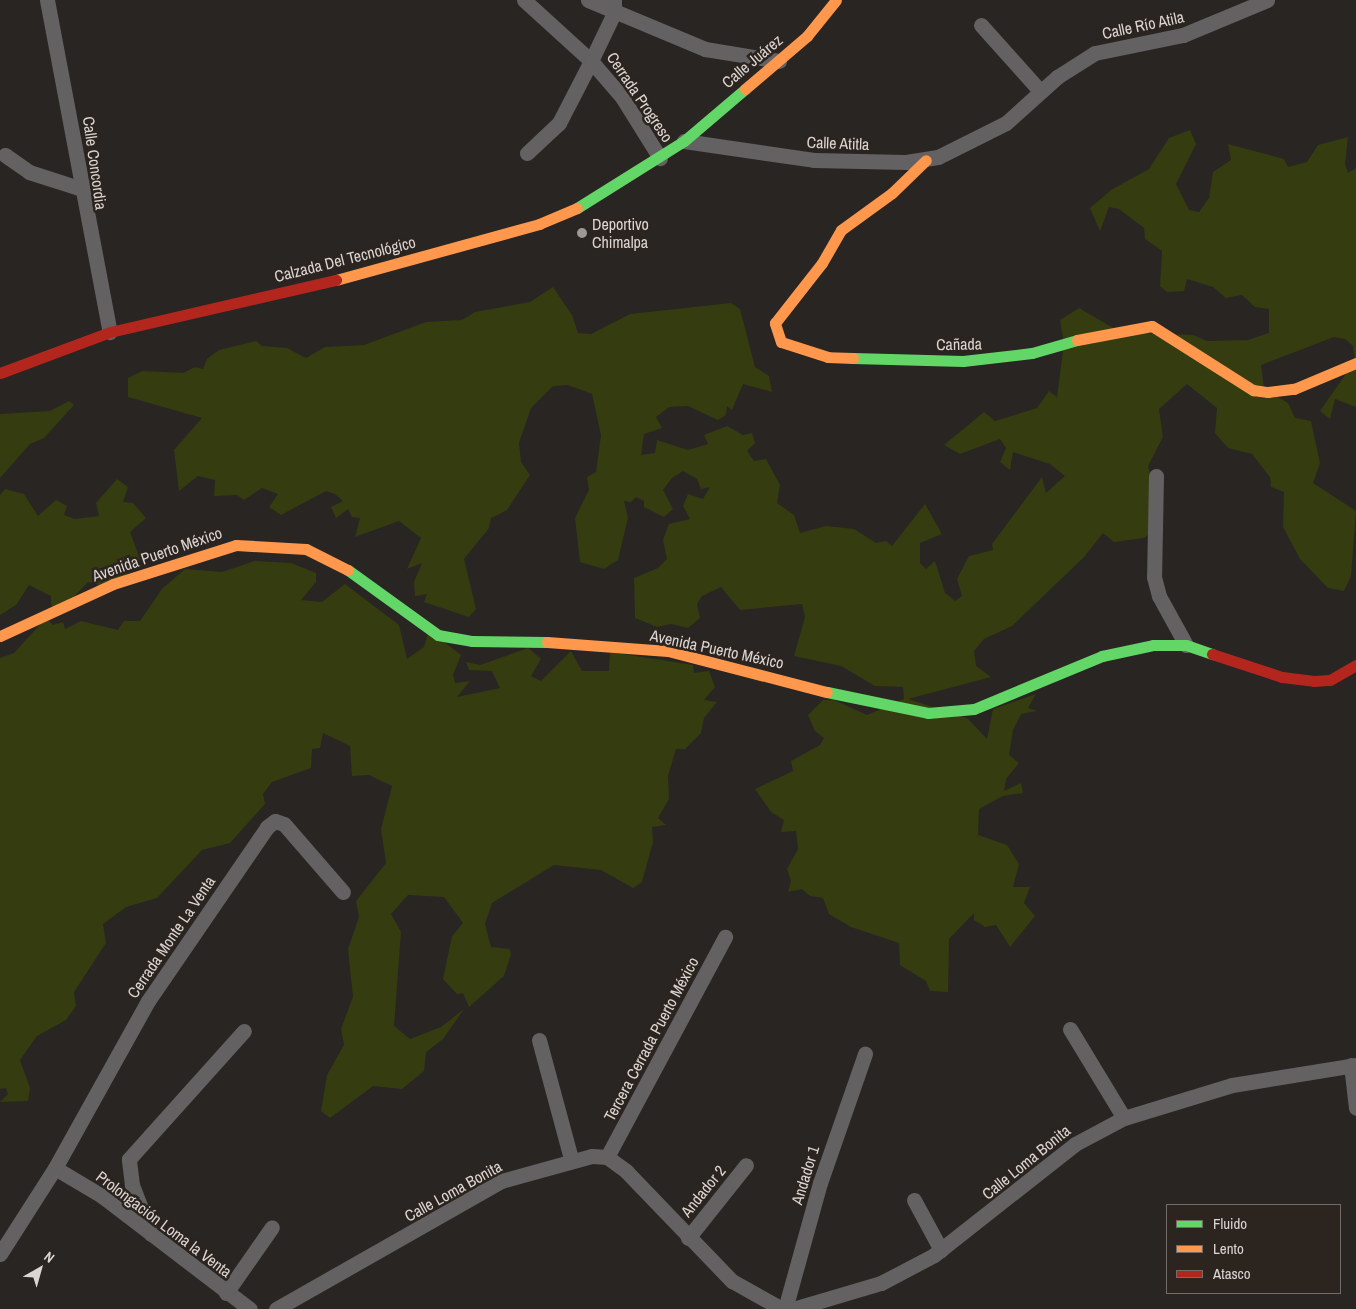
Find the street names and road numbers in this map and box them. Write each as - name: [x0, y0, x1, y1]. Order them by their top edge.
- street label: Calle Río Atila: [1100, 7, 1186, 43]
- street label: Calle Juárez: [718, 30, 786, 92]
- street label: Cerrada Progreso: [603, 48, 677, 146]
- street label: Calle Concordia: [79, 115, 111, 211]
- street label: Calle Atitla: [806, 132, 870, 154]
- street label: Calzada Del Tecnológico: [272, 232, 418, 286]
- street label: Cañada: [936, 334, 982, 354]
- street label: Avenida Puerto México: [90, 523, 224, 585]
- street label: Avenida Puerto México: [648, 625, 786, 673]
- street label: Cerrada Monte La Venta: [123, 872, 219, 1002]
- street label: Tercera Cerrada Puerto México: [600, 954, 702, 1124]
- street label: Calle Loma Bonita: [978, 1121, 1074, 1203]
- street label: Andador 1: [787, 1143, 823, 1207]
- street label: Calle Loma Bonita: [401, 1156, 505, 1226]
- street label: Andador 2: [676, 1161, 730, 1221]
- street label: Prolongación Loma la Venta: [92, 1167, 236, 1281]

